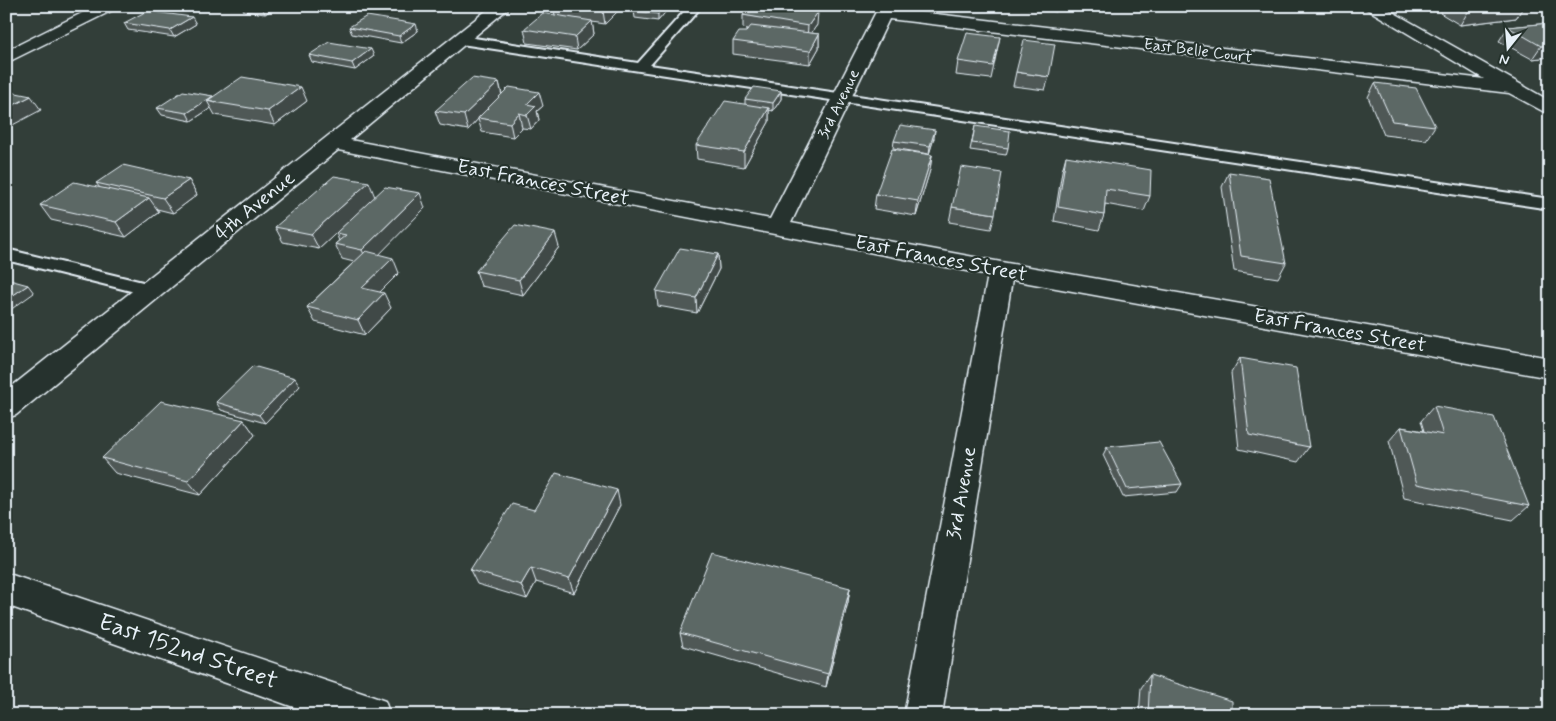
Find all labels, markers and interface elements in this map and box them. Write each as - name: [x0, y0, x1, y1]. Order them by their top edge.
- north arrow: [1484, 22, 1534, 72]
- street label: East Belle Court: [1143, 34, 1254, 68]
- text: N: [1497, 50, 1512, 69]
- street label: 3rd Avenue: [813, 66, 865, 142]
- street label: East Frances Street: [455, 153, 631, 213]
- street label: 4th Avenue: [209, 165, 301, 247]
- street label: East Frances Street: [853, 229, 1029, 289]
- street label: East Frances Street: [1252, 303, 1428, 359]
- street label: 3rd Avenue: [941, 444, 983, 542]
- street label: East 152nd Street: [94, 607, 282, 697]

